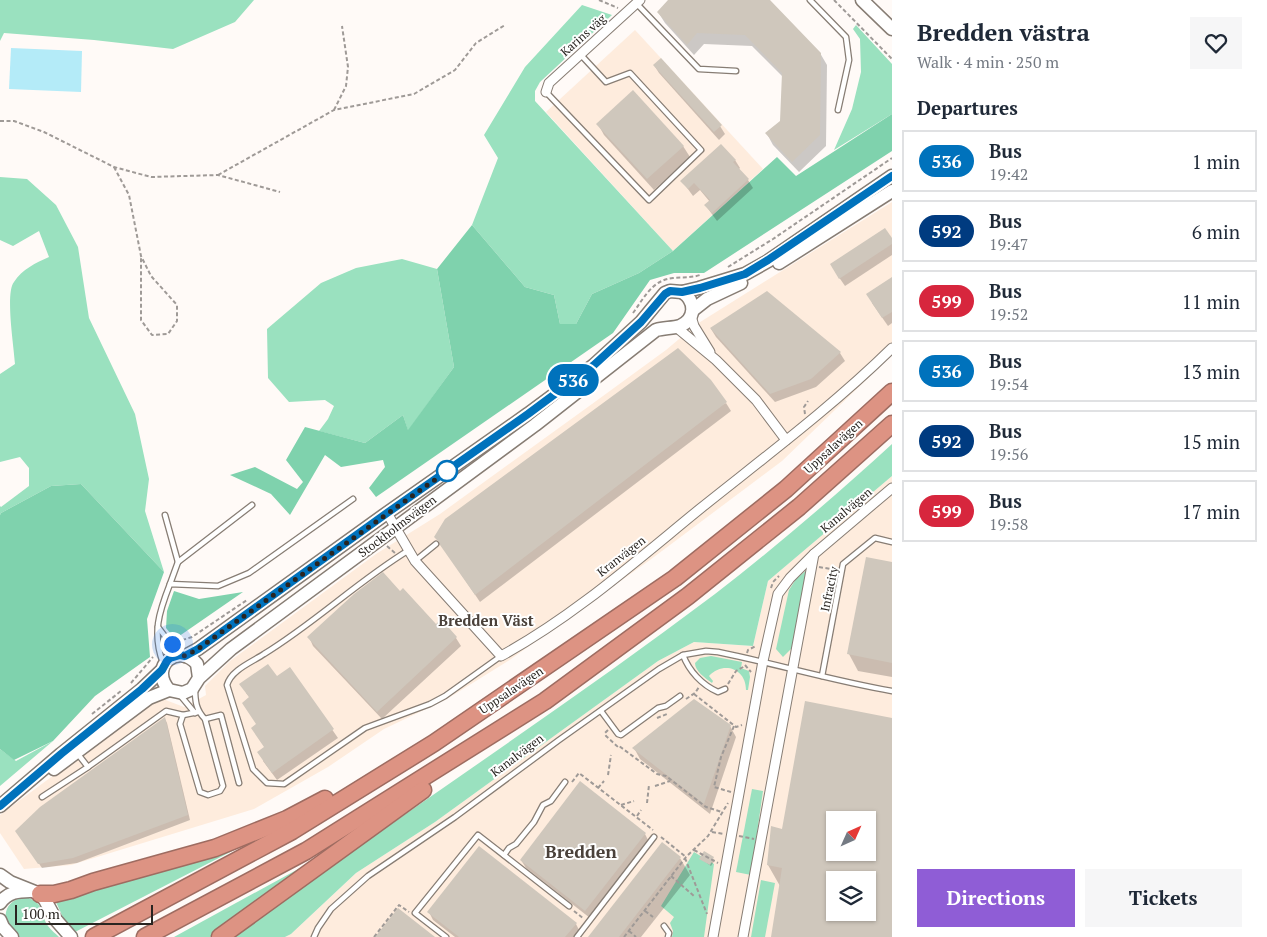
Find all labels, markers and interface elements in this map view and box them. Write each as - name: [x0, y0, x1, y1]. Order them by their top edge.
- street label: Karins väg: [557, 10, 609, 59]
- text: Bredden västra: [917, 16, 1090, 48]
- button: heart: [1190, 17, 1242, 69]
- text: Walk · 4 min · 250 m: [917, 51, 1059, 73]
- text: Departures: [917, 95, 1018, 120]
- text: Bus: [989, 138, 1022, 163]
- text: 536: [931, 149, 962, 173]
- text: 1 min: [1192, 149, 1240, 174]
- text: 19:42: [989, 163, 1028, 185]
- text: Bus: [989, 208, 1022, 233]
- text: 592: [931, 219, 962, 243]
- text: 6 min: [1192, 219, 1240, 244]
- text: 19:47: [989, 233, 1028, 255]
- text: Bus: [989, 278, 1022, 303]
- text: 599: [931, 289, 962, 313]
- text: 11 min: [1182, 289, 1240, 314]
- text: 19:52: [989, 303, 1028, 325]
- text: Bus: [989, 348, 1022, 373]
- text: 536: [931, 359, 962, 383]
- text: 13 min: [1182, 359, 1240, 384]
- line badge: 536: [544, 364, 602, 396]
- text: 536: [558, 368, 588, 392]
- text: 19:54: [989, 373, 1028, 395]
- street label: Uppsalavägen: [800, 416, 866, 476]
- text: Bus: [989, 418, 1022, 443]
- text: 592: [931, 429, 962, 453]
- text: 15 min: [1182, 429, 1240, 454]
- text: 19:56: [989, 443, 1028, 465]
- unlabelled marker: [436, 460, 458, 482]
- street label: Kanalvägen: [817, 484, 875, 536]
- text: Bus: [989, 488, 1022, 513]
- street label: Stockholmsvägen: [355, 492, 439, 560]
- text: 599: [931, 499, 962, 523]
- text: 17 min: [1182, 499, 1240, 524]
- text: 19:58: [989, 513, 1028, 535]
- street label: Kranvägen: [594, 532, 648, 580]
- street label: Infracity: [817, 564, 841, 613]
- district label: Bredden Väst: [438, 610, 534, 630]
- your location: [160, 632, 185, 657]
- street label: Uppsalavägen: [476, 663, 546, 717]
- street label: Kanalvägen: [488, 730, 546, 780]
- north arrow: [826, 811, 876, 861]
- map controls: [826, 811, 876, 921]
- district label: Bredden: [545, 839, 617, 863]
- button: Directions: [917, 869, 1075, 927]
- button: Tickets: [1085, 869, 1242, 927]
- button: layers: [826, 871, 876, 921]
- scale bar: [15, 902, 152, 925]
- text: 100 m: [22, 904, 60, 923]

